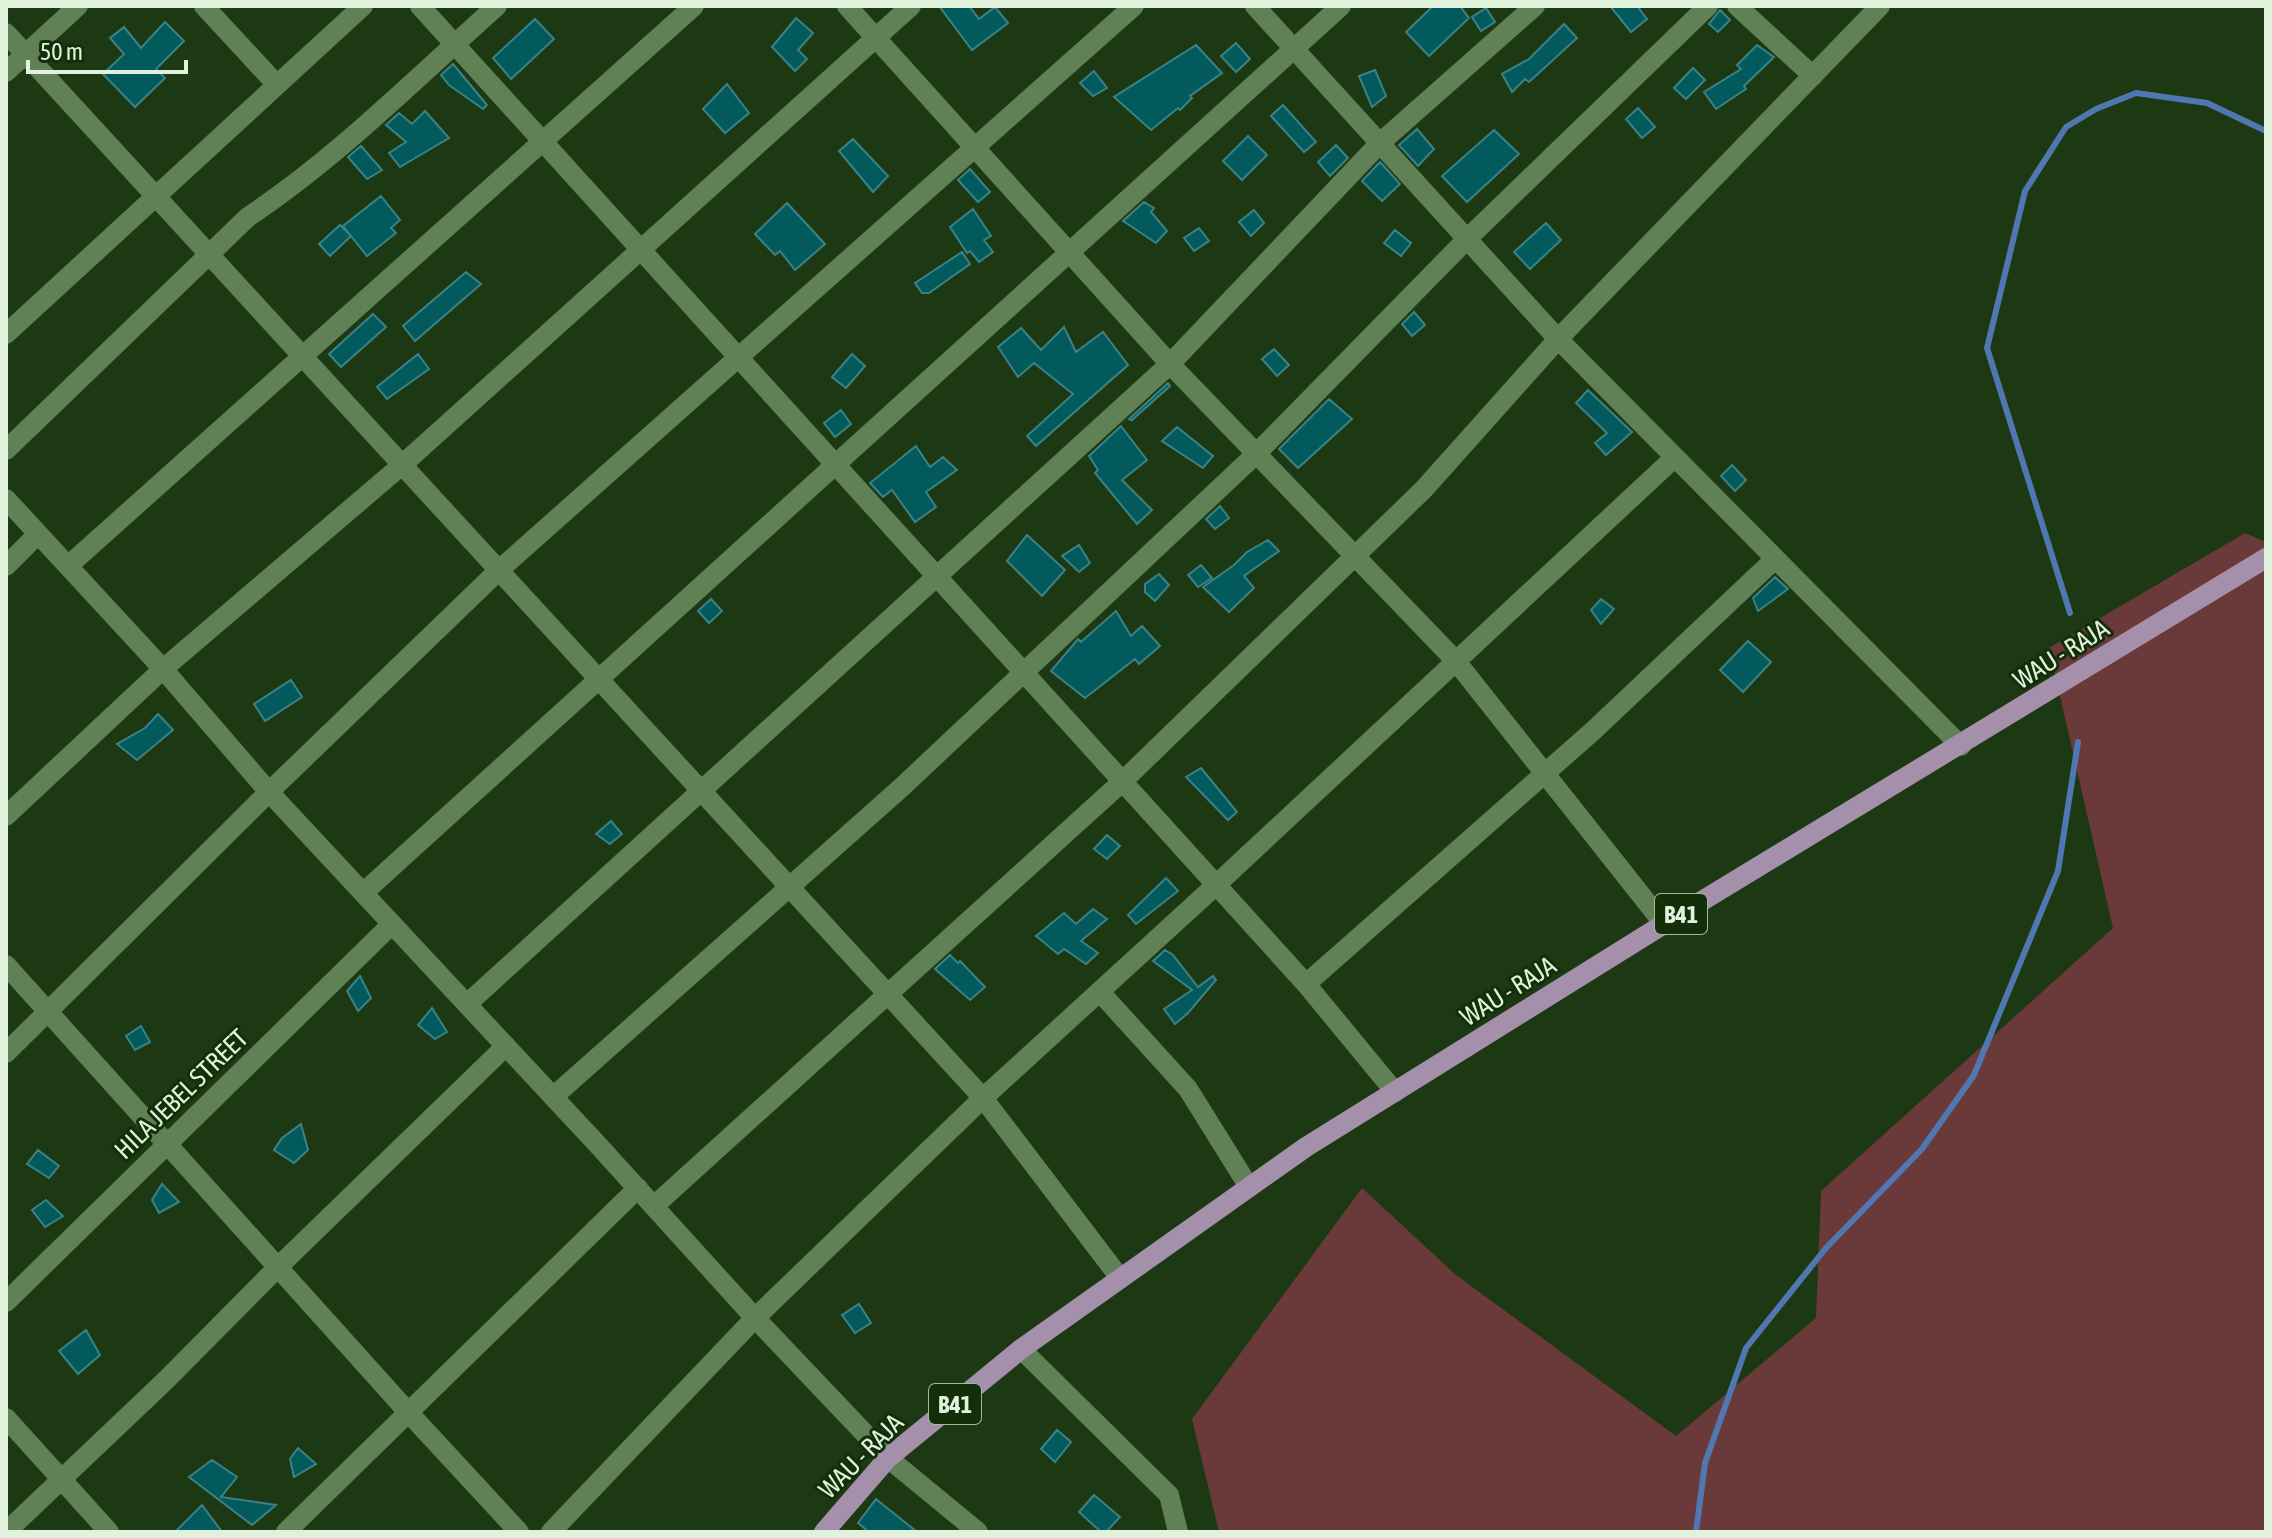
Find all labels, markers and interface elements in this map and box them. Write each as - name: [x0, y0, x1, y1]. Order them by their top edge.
- scale bar: [28, 24, 186, 74]
- text: 50 m: [40, 38, 83, 65]
- street label: WAU - RAJA: [2008, 613, 2114, 695]
- road number: B41: [1655, 894, 1707, 934]
- street label: WAU - RAJA: [1455, 950, 1561, 1032]
- street label: HILA JEBEL STREET: [108, 1023, 254, 1165]
- road number: B41: [929, 1384, 981, 1424]
- street label: WAU - RAJA: [813, 1407, 910, 1504]

